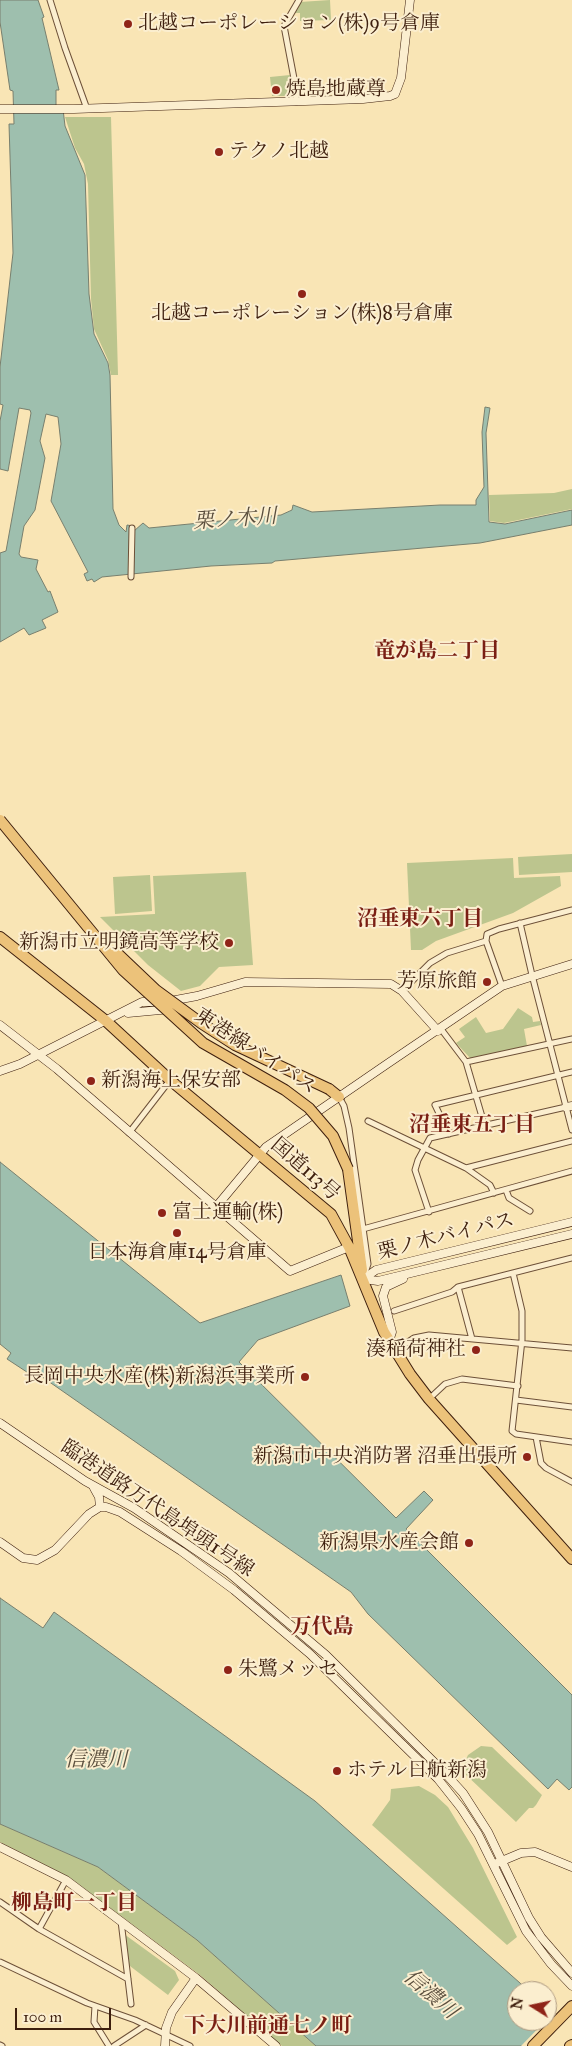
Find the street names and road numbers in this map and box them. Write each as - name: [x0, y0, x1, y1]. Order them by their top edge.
- street label: 東港線バイパス: [190, 1004, 320, 1100]
- street label: 国道113号: [266, 1133, 344, 1207]
- street label: 栗ノ木バイパス: [375, 1208, 517, 1266]
- street label: 臨港道路万代島埠頭1号線: [56, 1435, 258, 1583]

